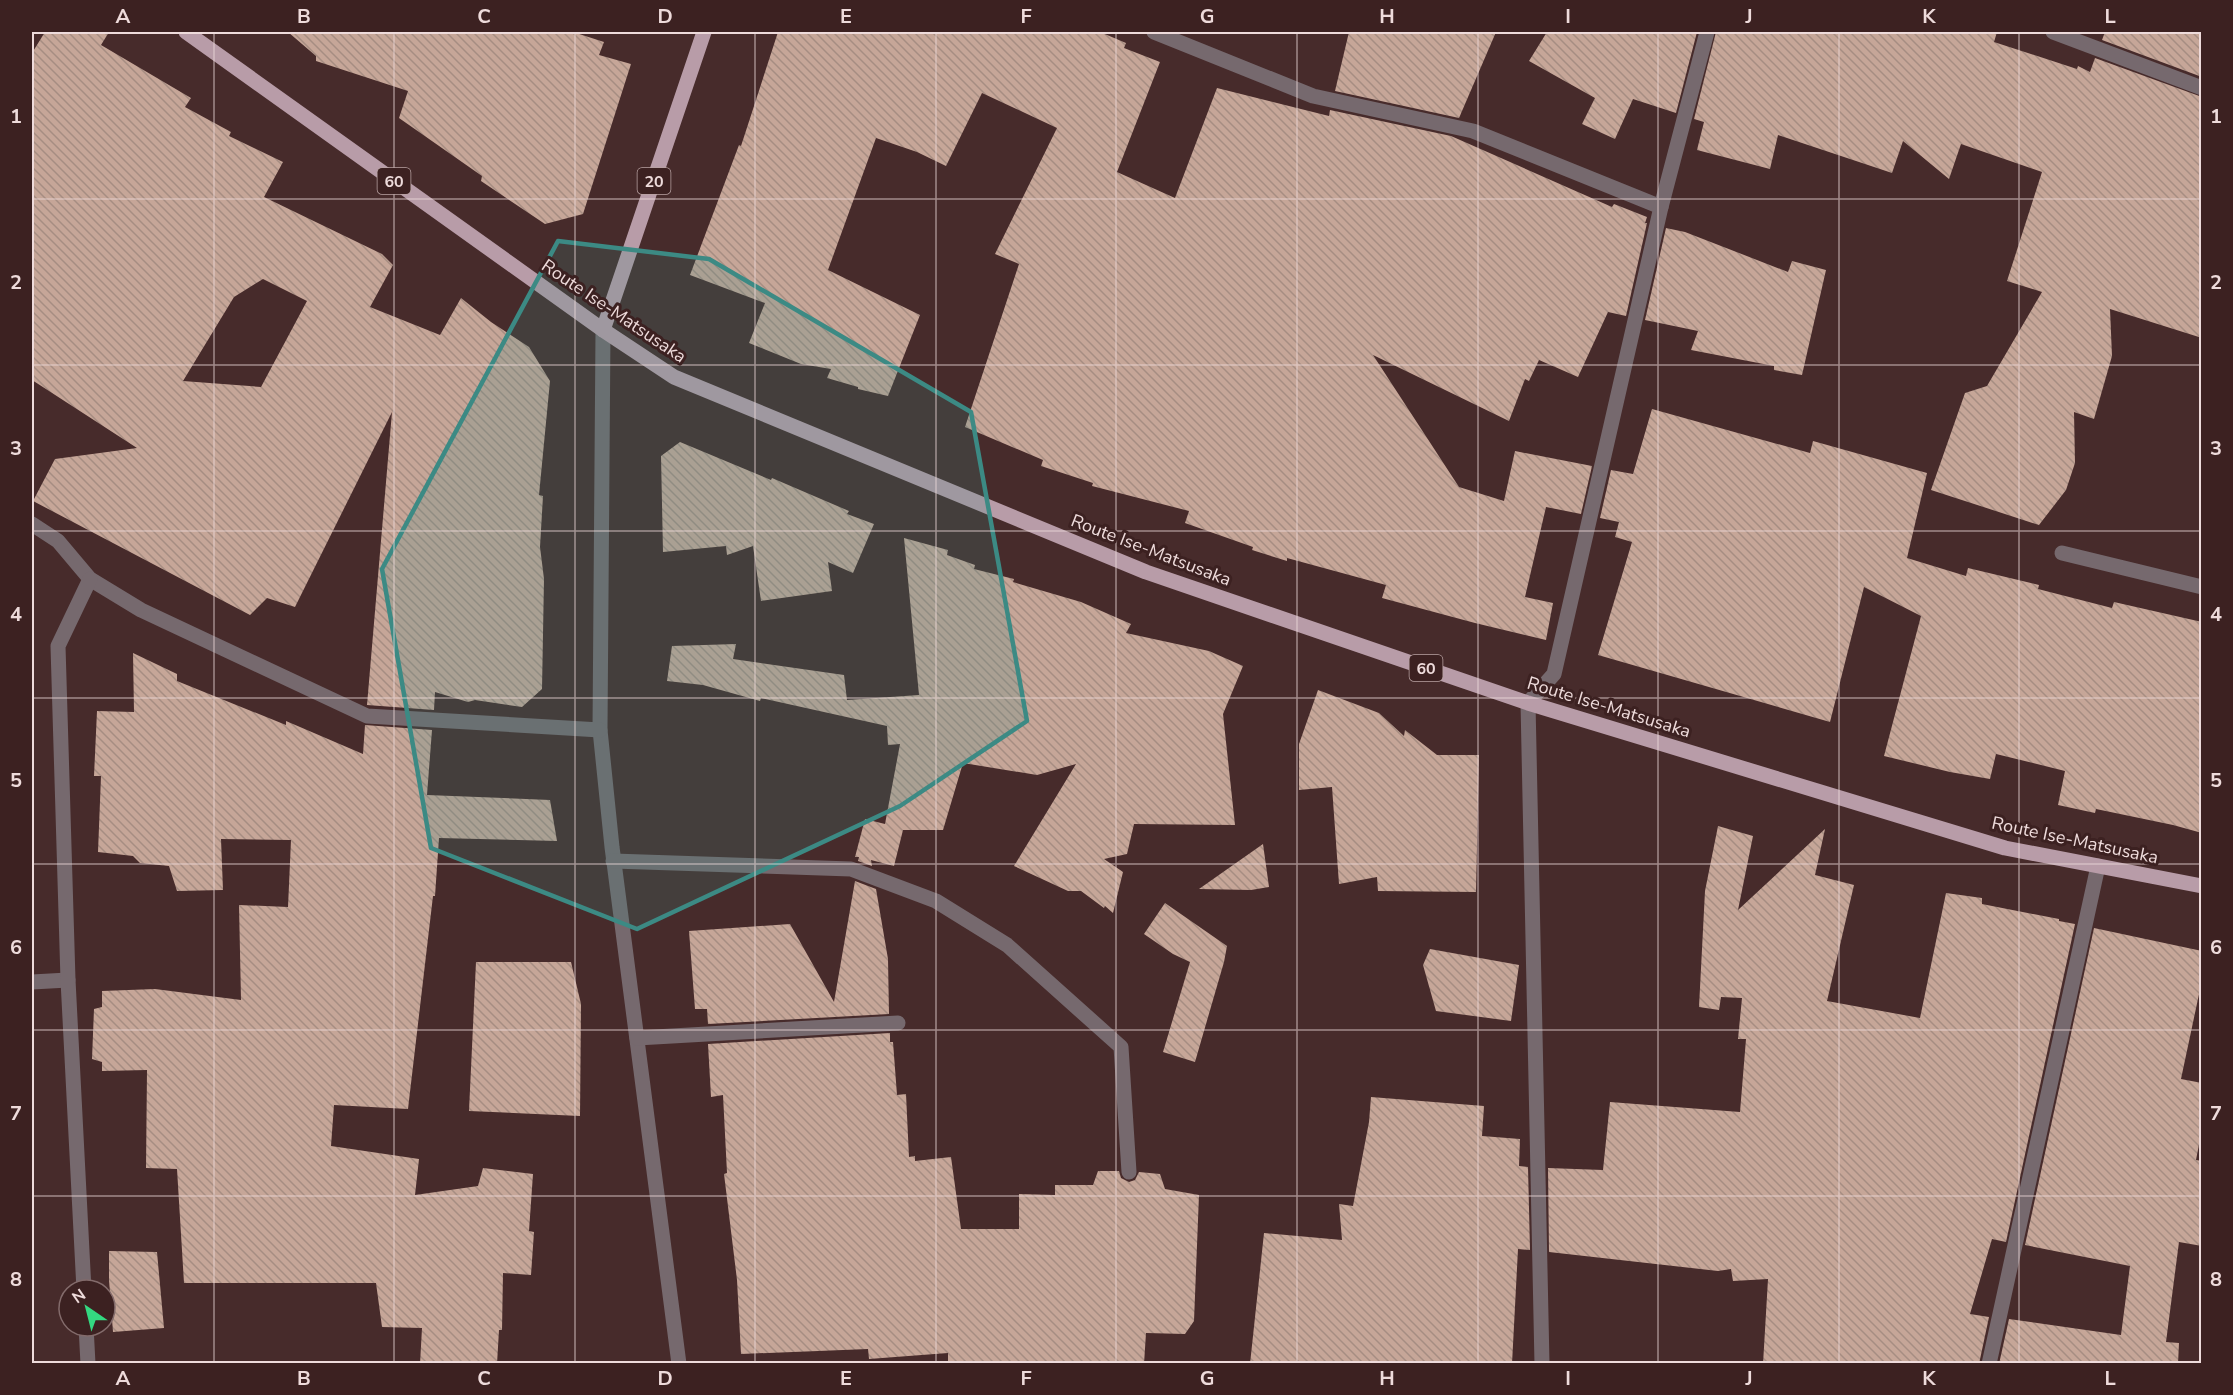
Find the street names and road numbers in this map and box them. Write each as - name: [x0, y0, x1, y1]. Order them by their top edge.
- road number: 60: [378, 168, 410, 194]
- road number: 20: [638, 168, 670, 194]
- street label: Route Ise-Matsusaka: [537, 254, 691, 368]
- street label: Route Ise-Matsusaka: [1067, 508, 1235, 592]
- road number: 60: [1410, 655, 1442, 681]
- street label: Route Ise-Matsusaka: [1524, 671, 1694, 743]
- street label: Route Ise-Matsusaka: [1990, 811, 2160, 869]

